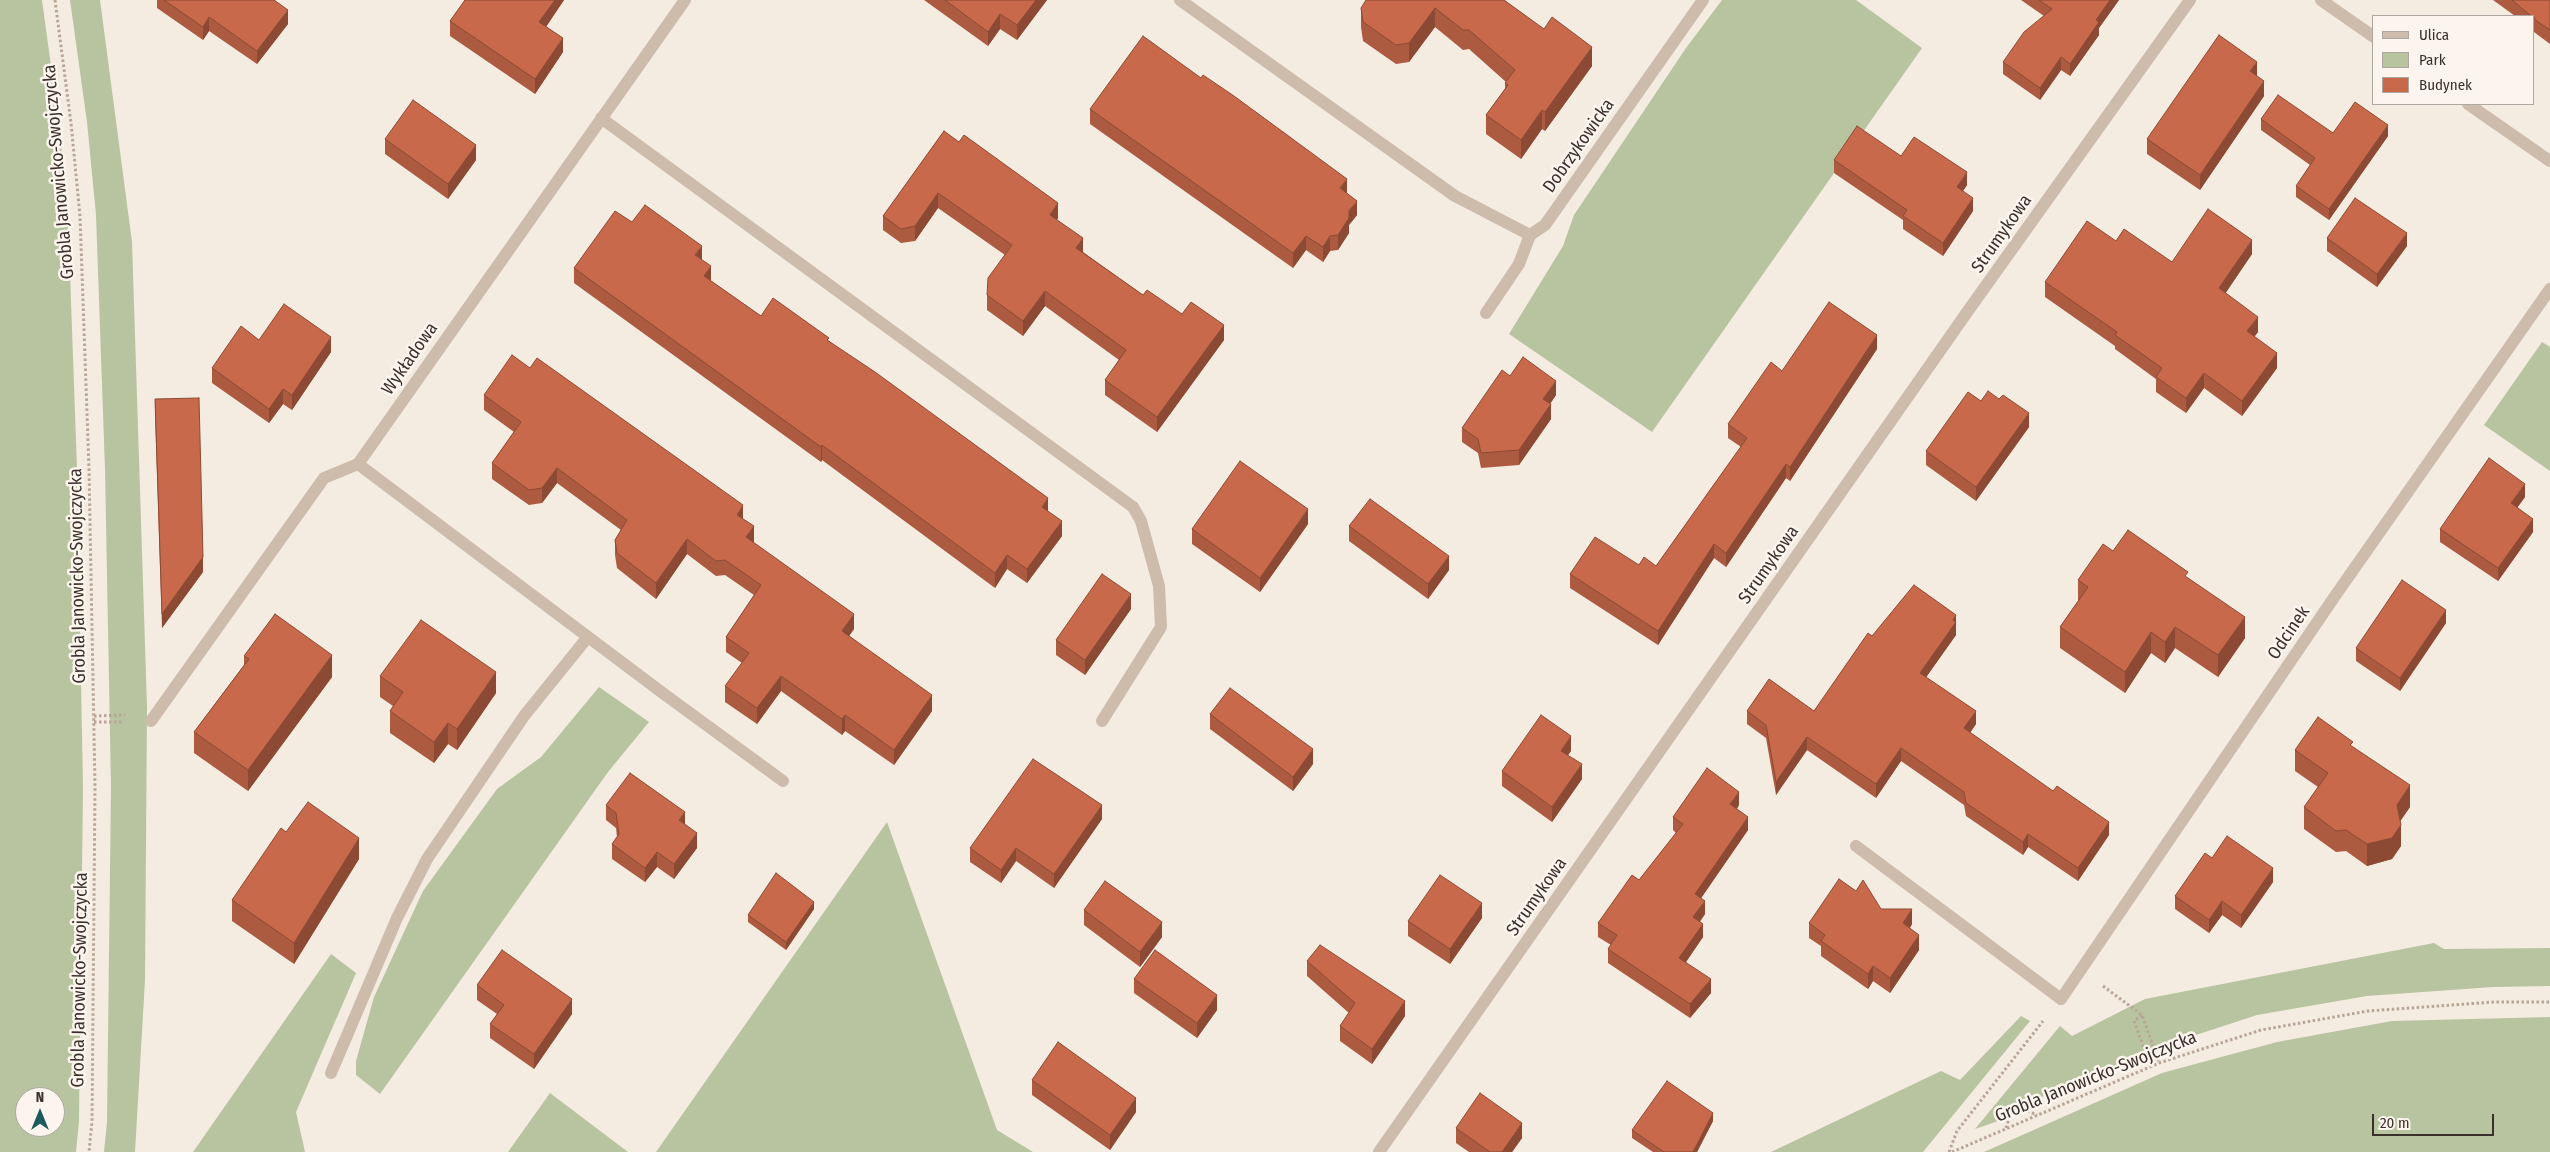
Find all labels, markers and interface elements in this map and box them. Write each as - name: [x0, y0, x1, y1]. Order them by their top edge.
- legend: [2372, 15, 2535, 105]
- text: Ulica: [2419, 26, 2449, 44]
- text: Park: [2419, 51, 2446, 69]
- street label: Grobla Janowicko-Swojczycka: [39, 64, 79, 280]
- text: Budynek: [2419, 76, 2472, 94]
- street label: Dobrzykowicka: [1539, 95, 1619, 197]
- street label: Strumykowa: [1967, 191, 2037, 277]
- street label: Wykładowa: [377, 319, 443, 399]
- street label: Grobla Janowicko-Swojczycka: [65, 468, 91, 684]
- street label: Strumykowa: [1734, 522, 1804, 608]
- street label: Odcinek: [2263, 602, 2315, 664]
- street label: Strumykowa: [1502, 854, 1572, 940]
- street label: Grobla Janowicko-Swojczycka: [67, 872, 93, 1088]
- street label: Grobla Janowicko-Swojczycka: [1992, 1027, 2200, 1127]
- north arrow: [15, 1087, 65, 1137]
- text: N: [36, 1089, 44, 1106]
- scale bar: [2375, 1104, 2498, 1136]
- text: 20 m: [2380, 1114, 2410, 1132]

